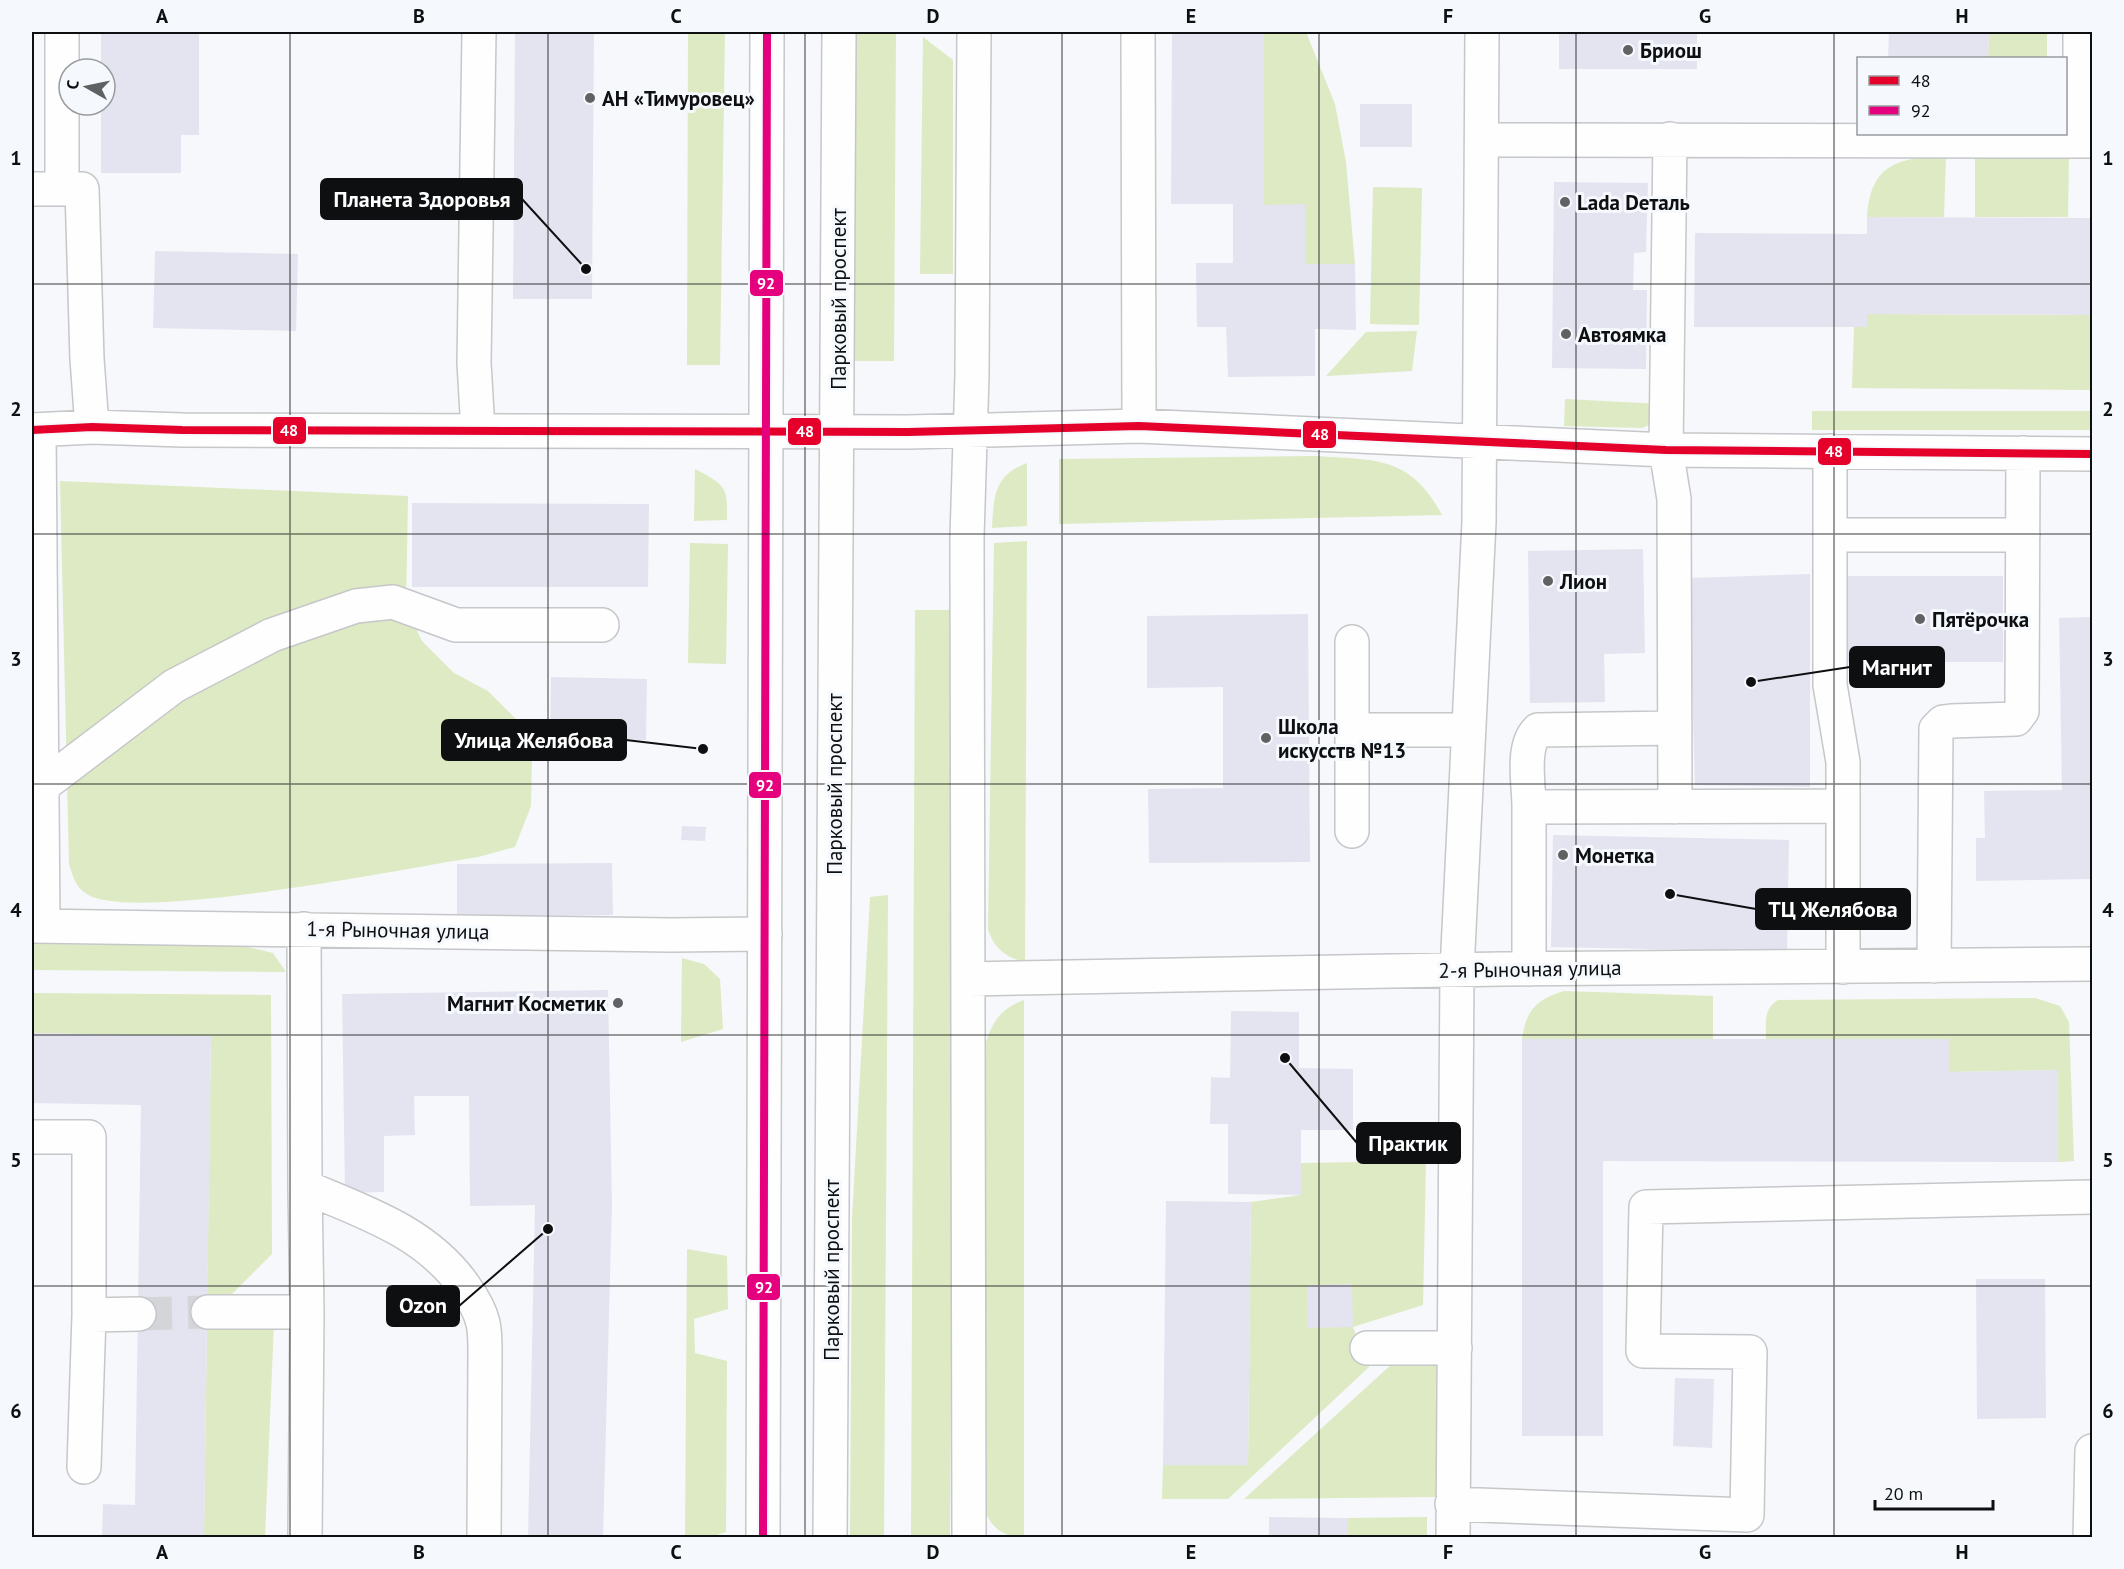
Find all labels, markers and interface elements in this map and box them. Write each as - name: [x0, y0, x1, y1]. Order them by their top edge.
- text: A: [156, 3, 169, 29]
- text: B: [413, 3, 425, 29]
- text: C: [670, 3, 682, 29]
- text: D: [927, 3, 940, 29]
- text: E: [1186, 3, 1196, 29]
- text: F: [1443, 3, 1453, 29]
- text: G: [1699, 3, 1711, 29]
- text: H: [1955, 3, 1969, 29]
- place label: Бриош: [1640, 37, 1702, 64]
- marker: Бриош: [1621, 43, 1635, 57]
- north arrow: [57, 57, 117, 117]
- legend: [1857, 57, 2067, 135]
- text: 48: [1911, 69, 1931, 92]
- text: С: [62, 79, 83, 91]
- place label: АН «Тимуровец»: [602, 85, 755, 112]
- marker: АН «Тимуровец»: [583, 91, 597, 105]
- text: 92: [1911, 99, 1931, 122]
- text: 1: [10, 145, 22, 171]
- text: 1: [2102, 145, 2114, 171]
- callout: Планета Здоровья: [321, 179, 522, 219]
- text: Планета Здоровья: [333, 185, 511, 213]
- place label: Lada Dеталь: [1577, 189, 1690, 216]
- marker: Lada Dеталь: [1558, 195, 1572, 209]
- street label: Парковый проспект: [825, 208, 852, 390]
- line badge: 92: [749, 269, 784, 297]
- text: 92: [757, 273, 775, 293]
- place label: Автоямка: [1578, 321, 1666, 348]
- marker: Автоямка: [1559, 327, 1573, 341]
- text: 2: [10, 396, 22, 422]
- text: 2: [2102, 396, 2114, 422]
- line badge: 48: [272, 416, 307, 445]
- line badge: 48: [787, 417, 822, 446]
- text: 48: [280, 420, 298, 440]
- line badge: 48: [1302, 420, 1337, 449]
- text: 48: [796, 421, 814, 441]
- text: 48: [1311, 424, 1329, 444]
- line badge: 48: [1817, 437, 1852, 466]
- text: 48: [1825, 441, 1843, 461]
- place label: Лион: [1559, 568, 1607, 595]
- marker: Лион: [1541, 574, 1555, 588]
- place label: Пятёрочка: [1932, 606, 2029, 633]
- marker: Пятёрочка: [1913, 612, 1927, 626]
- text: 3: [10, 646, 22, 672]
- text: 3: [2102, 646, 2114, 672]
- callout: Магнит: [1850, 647, 1944, 687]
- text: Магнит: [1862, 653, 1933, 681]
- street label: Парковый проспект: [821, 693, 848, 875]
- place label: Школа искусств №13: [1278, 713, 1406, 764]
- callout: Улица Желябова: [442, 720, 626, 760]
- text: Улица Желябова: [453, 726, 614, 754]
- marker: Школа искусств №13: [1259, 731, 1273, 745]
- line badge: 92: [748, 771, 782, 799]
- text: 92: [756, 775, 774, 795]
- place label: Монетка: [1575, 842, 1655, 869]
- marker: Монетка: [1556, 848, 1570, 862]
- callout: ТЦ Желябова: [1756, 889, 1910, 929]
- text: ТЦ Желябова: [1768, 895, 1898, 923]
- text: 4: [10, 897, 22, 923]
- text: 4: [2102, 897, 2114, 923]
- street label: 1-я Рыночная улица: [306, 915, 490, 945]
- street label: 2-я Рыночная улица: [1438, 954, 1622, 984]
- place label: Магнит Косметик: [447, 990, 607, 1017]
- marker: Магнит Косметик: [611, 996, 625, 1010]
- callout: Практик: [1357, 1123, 1460, 1163]
- text: Практик: [1368, 1129, 1448, 1157]
- text: 5: [10, 1147, 22, 1173]
- text: 5: [2102, 1147, 2114, 1173]
- street label: Парковый проспект: [818, 1179, 845, 1361]
- line badge: 92: [746, 1273, 781, 1301]
- text: 92: [755, 1277, 773, 1297]
- callout: Ozon: [387, 1286, 459, 1326]
- text: Ozon: [399, 1291, 447, 1319]
- text: 6: [10, 1398, 22, 1424]
- text: 6: [2102, 1398, 2114, 1424]
- scale bar: [1875, 1473, 1994, 1511]
- text: 20 m: [1884, 1482, 1923, 1505]
- text: A: [156, 1539, 169, 1565]
- text: B: [413, 1539, 425, 1565]
- text: C: [670, 1539, 682, 1565]
- text: D: [927, 1539, 940, 1565]
- text: E: [1186, 1539, 1196, 1565]
- text: F: [1443, 1539, 1453, 1565]
- text: G: [1699, 1539, 1711, 1565]
- text: H: [1955, 1539, 1969, 1565]

